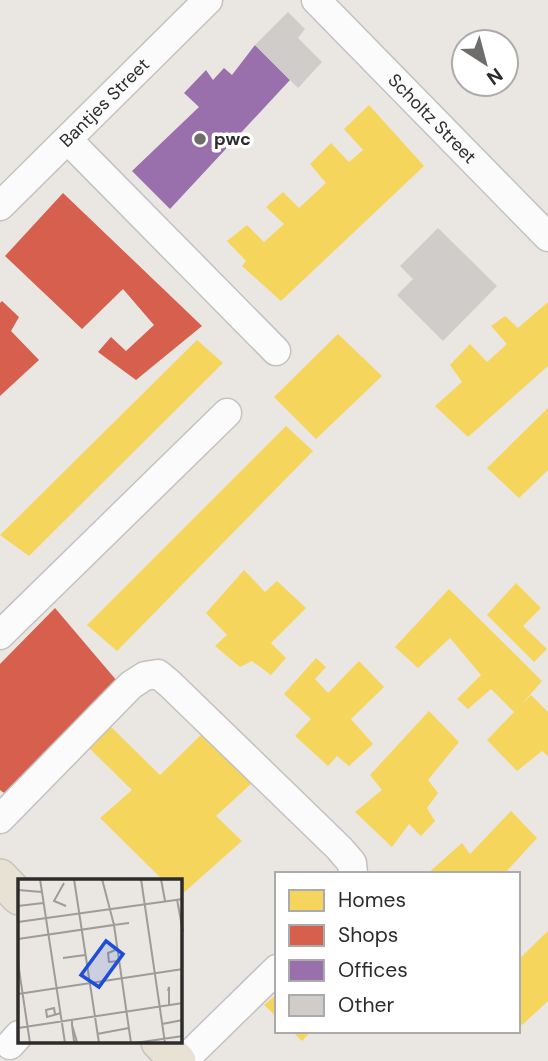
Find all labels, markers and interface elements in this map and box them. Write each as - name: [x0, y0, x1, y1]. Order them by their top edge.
- north arrow: [450, 28, 520, 98]
- street label: Bantjes Street: [54, 53, 155, 152]
- text: N: [482, 62, 508, 91]
- street label: Scholtz Street: [383, 68, 482, 169]
- place label: pwc: [214, 127, 251, 151]
- marker: pwc: [192, 131, 208, 147]
- legend: [275, 872, 520, 1033]
- inset map: [18, 879, 182, 1044]
- text: Homes: [338, 886, 406, 914]
- text: Shops: [338, 921, 398, 949]
- text: Offices: [338, 956, 408, 984]
- text: Other: [338, 991, 394, 1019]

